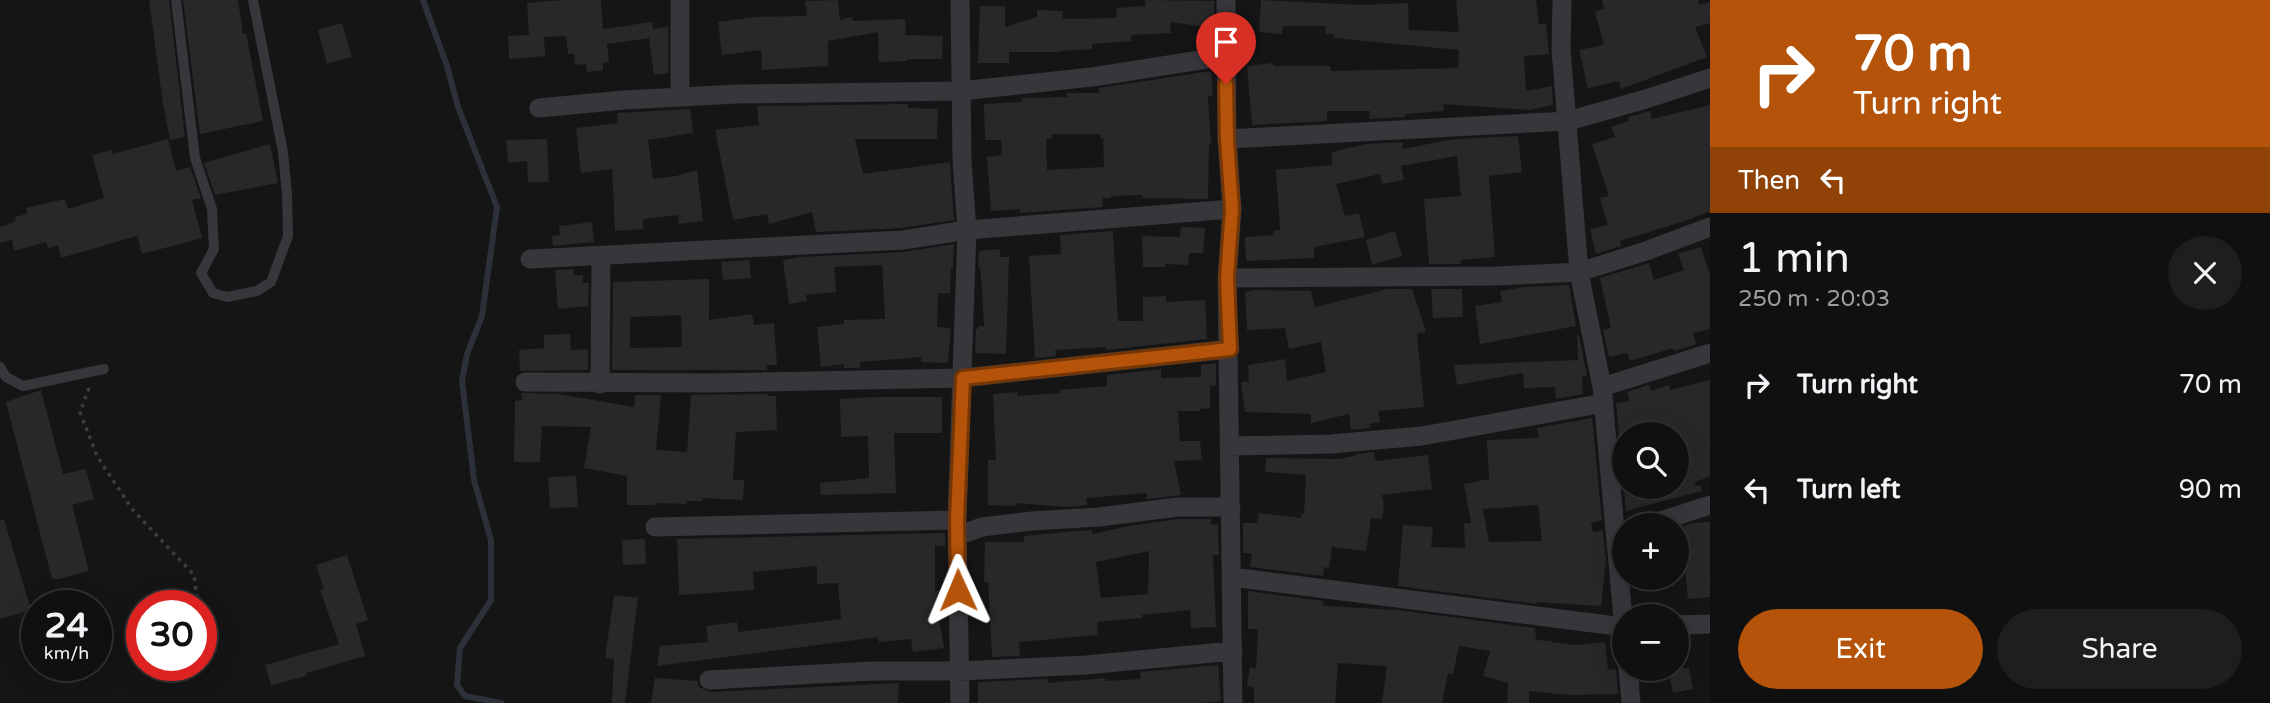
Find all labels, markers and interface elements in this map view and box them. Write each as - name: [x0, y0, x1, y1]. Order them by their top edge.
- pin: [1196, 12.0, 1256, 84]
- icon: arrive: [1207, 23, 1245, 61]
- text: 70 m: [1853, 25, 1972, 84]
- icon: right: [1738, 28, 1829, 119]
- text: Turn right: [1853, 85, 2002, 123]
- icon: left: [1814, 161, 1852, 199]
- text: Then: [1738, 165, 1800, 196]
- text: 1 min: [1738, 233, 1850, 284]
- button: close: [2168, 236, 2242, 310]
- text: 250 m · 20:03: [1738, 285, 1890, 313]
- icon: right: [1738, 366, 1776, 404]
- text: Turn right: [1797, 369, 1918, 400]
- text: 70 m: [2179, 369, 2242, 400]
- map controls: [1612, 422, 1689, 681]
- button: search: [1612, 422, 1689, 499]
- icon: left: [1738, 471, 1776, 509]
- text: Turn left: [1797, 474, 1900, 505]
- text: 90 m: [2179, 474, 2242, 505]
- button: +: [1612, 513, 1689, 590]
- position arrow: [921, 553, 995, 627]
- speed limit sign: 30: [126, 590, 217, 681]
- button: −: [1612, 604, 1689, 681]
- text: 24: [45, 605, 88, 647]
- button: Exit: [1738, 609, 1983, 689]
- button: Share: [1997, 609, 2242, 689]
- text: km/h: [44, 642, 89, 664]

